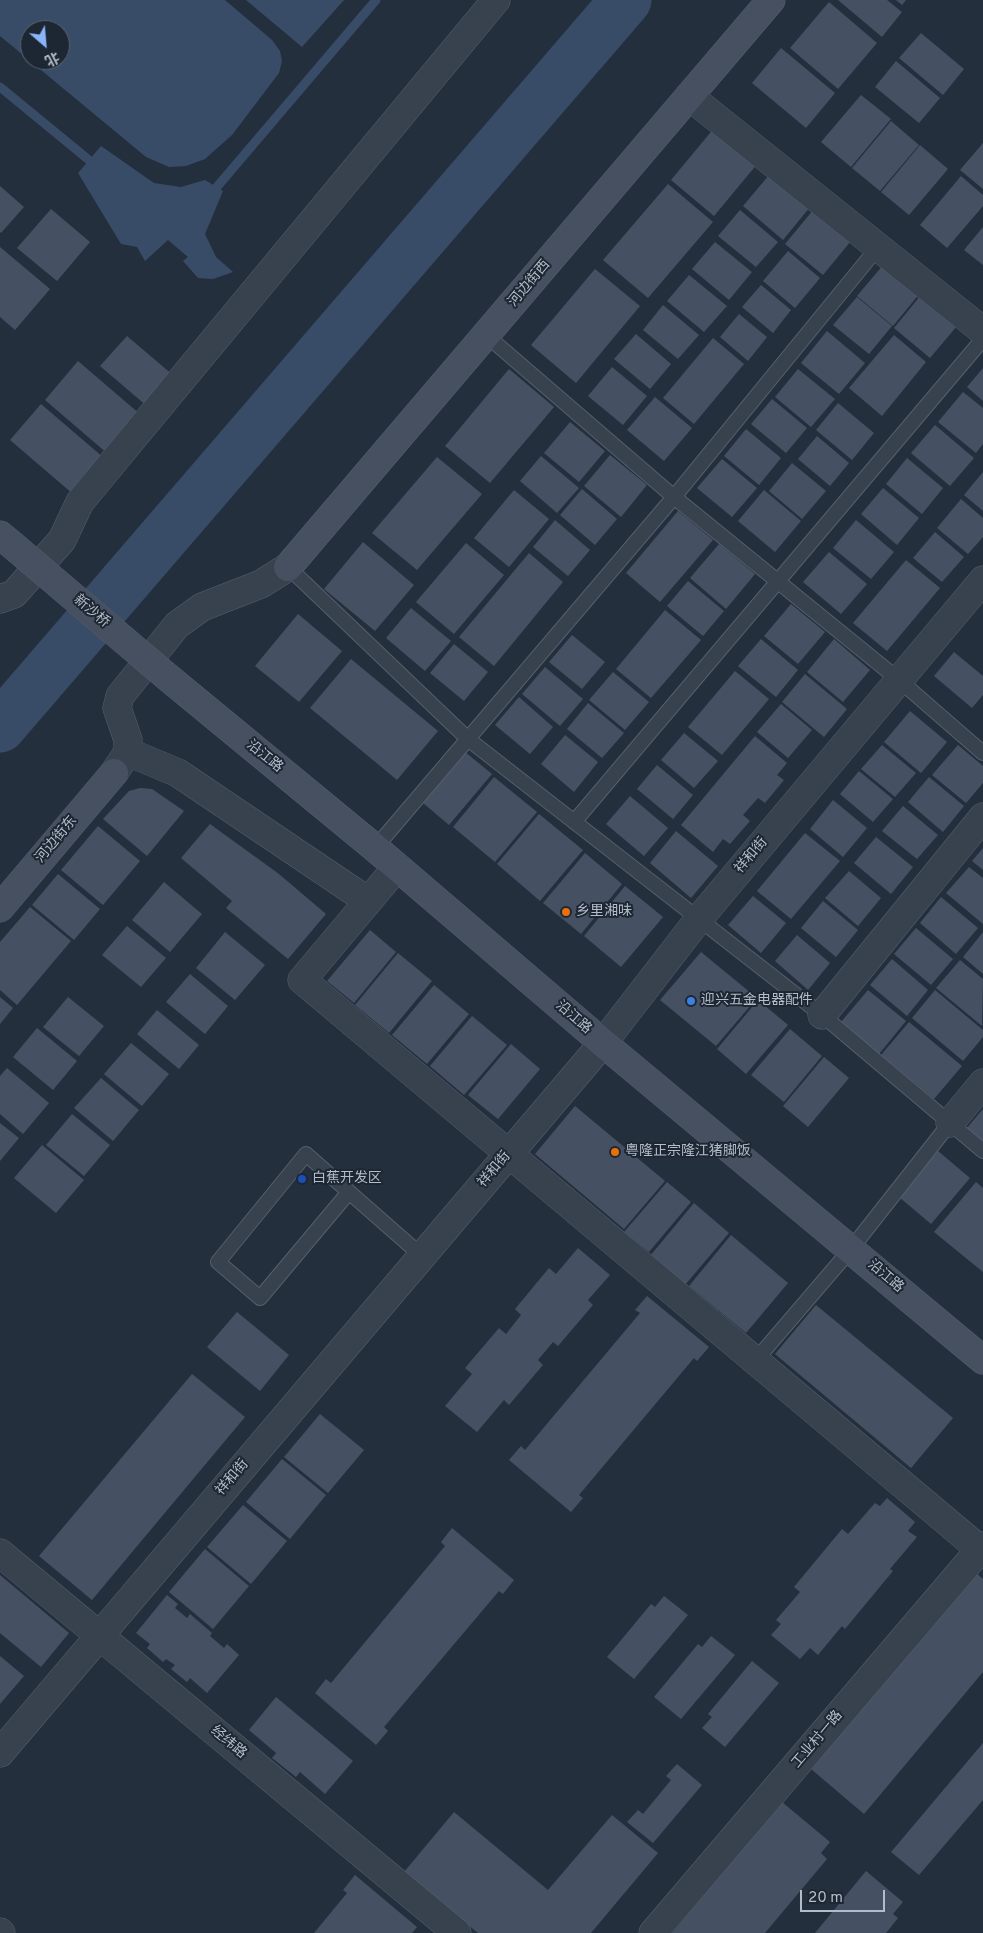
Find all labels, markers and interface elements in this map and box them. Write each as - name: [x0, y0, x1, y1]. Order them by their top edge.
- north arrow: [20, 20, 70, 70]
- text: 北: [41, 47, 62, 69]
- street label: 河边街西: [506, 257, 554, 311]
- street label: 新沙桥: [70, 592, 112, 632]
- street label: 沿江路: [242, 737, 286, 777]
- street label: 河边街东: [33, 813, 81, 867]
- street label: 祥和街: [732, 835, 772, 877]
- place label: 乡里湘味: [576, 904, 632, 920]
- marker: 乡里湘味: [560, 906, 572, 918]
- place label: 迎兴五金电器配件: [701, 993, 813, 1009]
- marker: 迎兴五金电器配件: [685, 995, 697, 1007]
- street label: 沿江路: [552, 998, 594, 1038]
- place label: 粤隆正宗隆江猪脚饭: [625, 1144, 751, 1160]
- marker: 粤隆正宗隆江猪脚饭: [609, 1146, 621, 1158]
- street label: 祥和街: [475, 1149, 515, 1191]
- place label: 白蕉开发区: [312, 1171, 382, 1187]
- marker: 白蕉开发区: [296, 1173, 308, 1185]
- street label: 沿江路: [864, 1257, 906, 1297]
- street label: 祥和街: [213, 1457, 253, 1499]
- street label: 工业村一路: [789, 1708, 847, 1772]
- street label: 经纬路: [207, 1723, 249, 1763]
- scale bar: [803, 1880, 888, 1912]
- text: 20 m: [808, 1889, 843, 1908]

